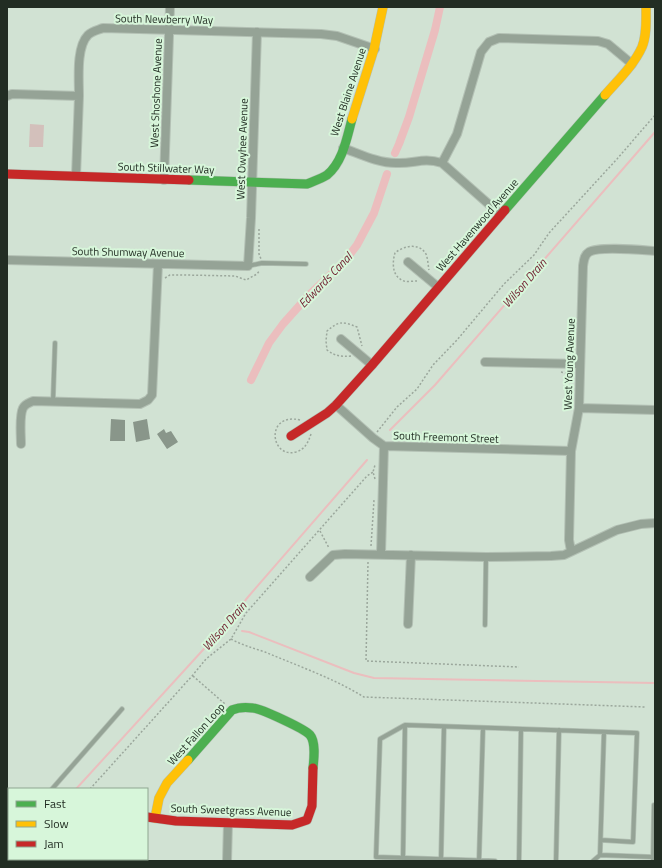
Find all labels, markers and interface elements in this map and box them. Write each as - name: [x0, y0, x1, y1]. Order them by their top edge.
- street label: South Newberry Way: [115, 10, 214, 28]
- street label: West Shoshone Avenue: [146, 38, 166, 148]
- street label: West Blaine Avenue: [326, 45, 370, 138]
- street label: West Owyhee Avenue: [232, 98, 252, 200]
- street label: South Stillwater Way: [117, 158, 215, 178]
- street label: West Havenwood Avenue: [432, 175, 522, 275]
- street label: South Shumway Avenue: [72, 243, 185, 261]
- water label: Edwards Canal: [294, 247, 357, 312]
- water label: Wilson Drain: [497, 253, 552, 312]
- street label: West Young Avenue: [559, 317, 579, 410]
- street label: South Freemont Street: [393, 427, 499, 447]
- water label: Wilson Drain: [197, 596, 252, 655]
- street label: West Fallon Loop: [164, 699, 229, 769]
- legend: [8, 788, 148, 860]
- text: Fast: [44, 794, 67, 813]
- street label: South Sweetgrass Avenue: [170, 800, 292, 820]
- text: Slow: [44, 814, 69, 833]
- text: Jam: [44, 834, 64, 853]

